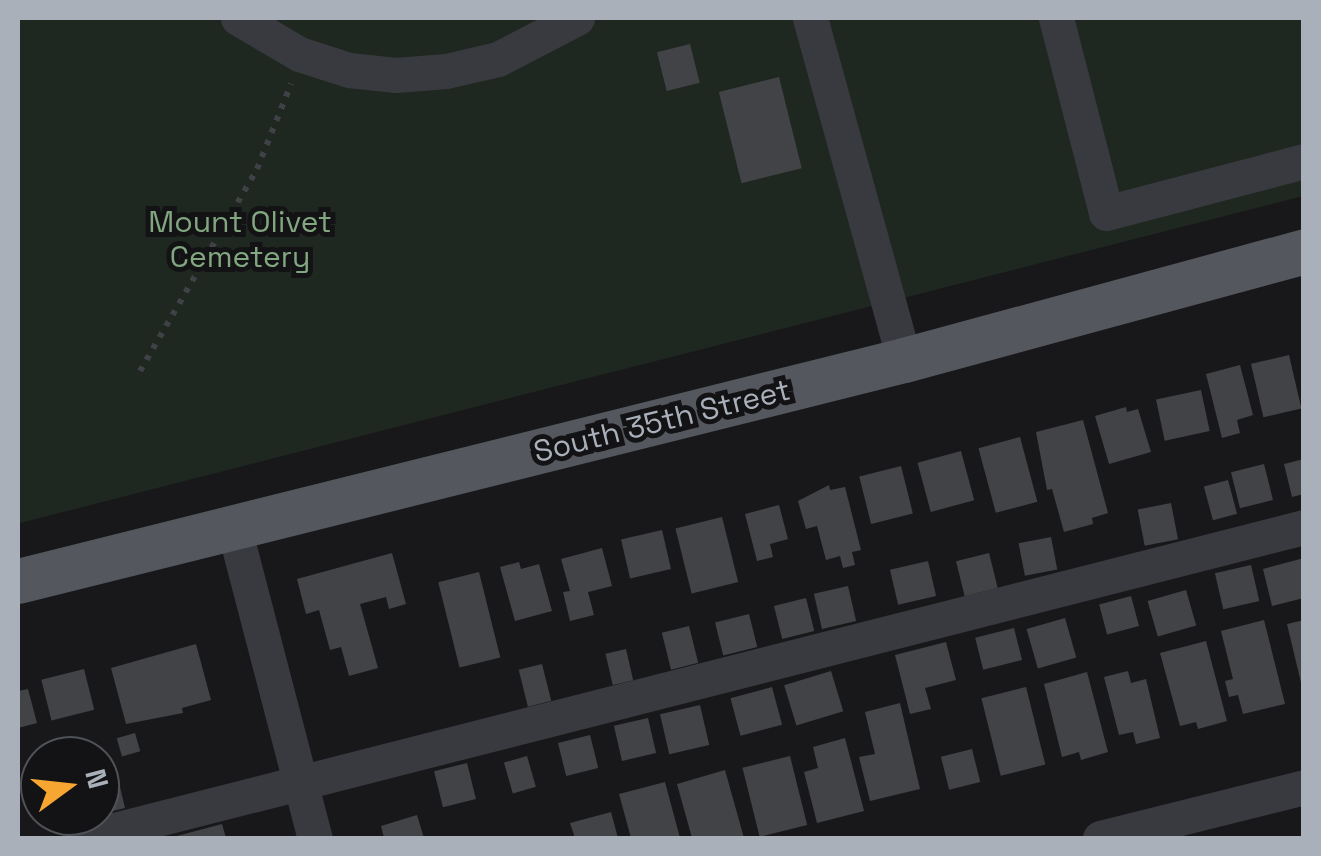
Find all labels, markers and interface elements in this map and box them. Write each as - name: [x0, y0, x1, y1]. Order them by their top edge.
- park label: Mount Olivet Cemetery: [148, 204, 332, 274]
- street label: South 35th Street: [530, 372, 794, 470]
- north arrow: [20, 736, 120, 836]
- text: N: [77, 765, 117, 792]

